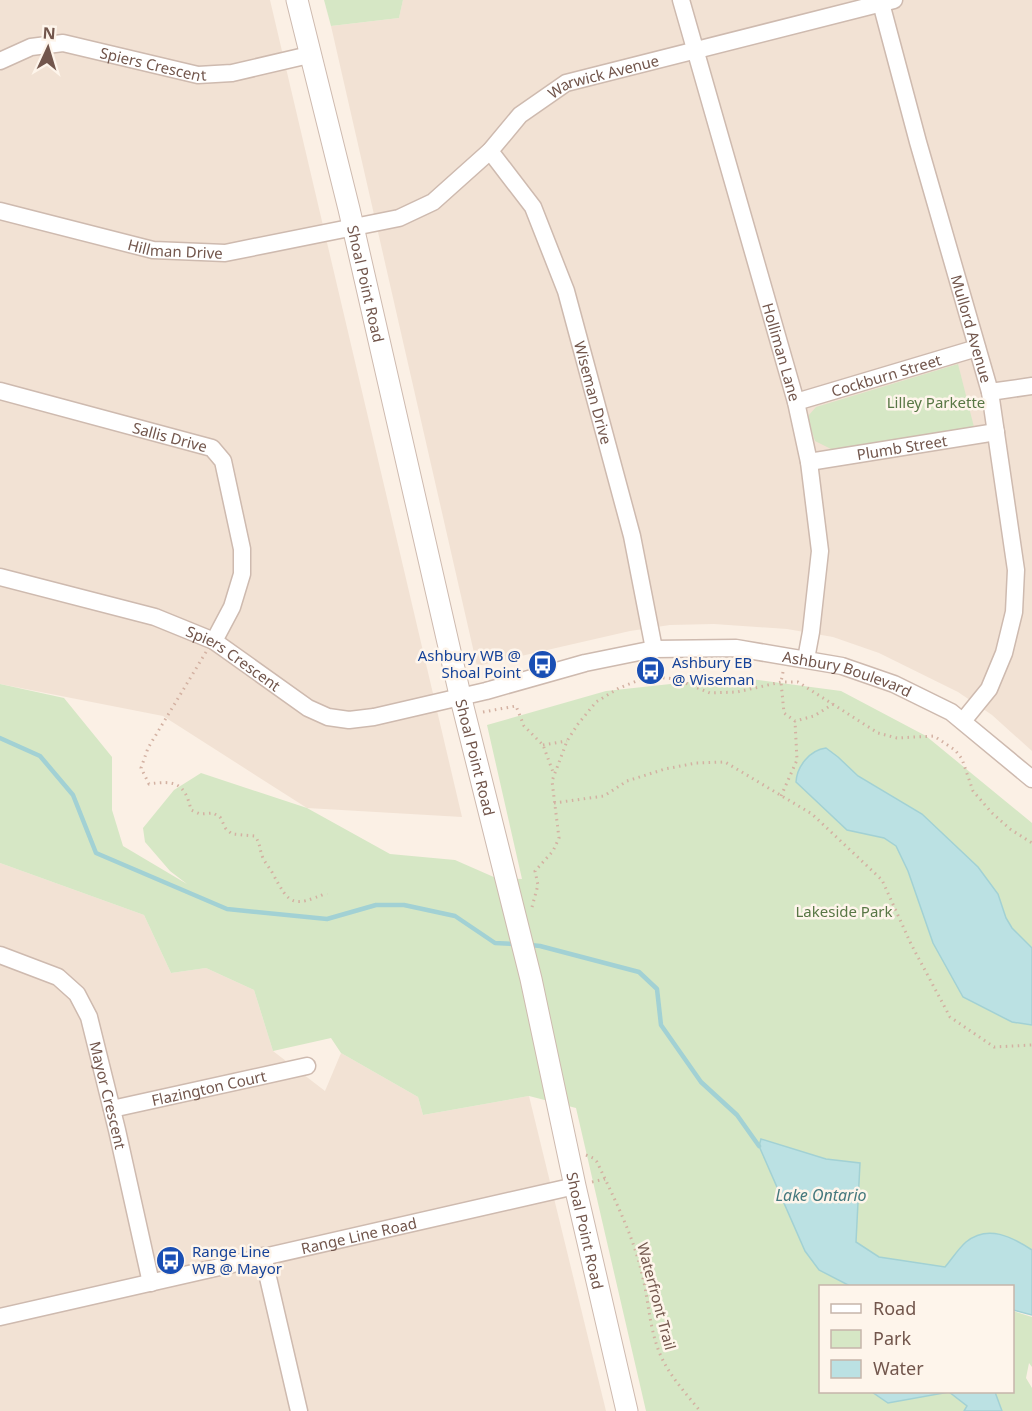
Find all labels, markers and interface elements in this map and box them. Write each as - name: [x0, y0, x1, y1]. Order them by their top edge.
- north arrow: [18, 18, 78, 78]
- text: N: [42, 22, 56, 44]
- street label: Spiers Crescent: [98, 42, 207, 85]
- street label: Warwick Avenue: [544, 50, 661, 103]
- street label: Shoal Point Road: [343, 223, 389, 344]
- street label: Hillman Drive: [126, 234, 223, 263]
- street label: Mullord Avenue: [947, 272, 997, 385]
- street label: Holliman Lane: [758, 300, 805, 403]
- street label: Wiseman Drive: [570, 339, 617, 446]
- street label: Cockburn Street: [829, 349, 944, 401]
- park label: Lilley Parkette: [887, 392, 985, 412]
- street label: Sallis Drive: [130, 417, 210, 456]
- street label: Plumb Street: [855, 430, 949, 464]
- street label: Spiers Crescent: [183, 621, 285, 696]
- place label: Ashbury WB @ Shoal Point: [418, 645, 522, 682]
- street label: Ashbury Boulevard: [781, 646, 915, 701]
- bus stop icon: Ashbury WB @ Shoal Point: [526, 648, 558, 680]
- place label: Ashbury EB @ Wiseman: [672, 652, 755, 689]
- bus stop icon: Ashbury EB @ Wiseman: [635, 655, 667, 687]
- street label: Shoal Point Road: [451, 697, 500, 818]
- park label: Lakeside Park: [795, 901, 893, 921]
- street label: Mayor Crescent: [85, 1039, 131, 1152]
- street label: Flazington Court: [150, 1065, 268, 1110]
- street label: Shoal Point Road: [562, 1170, 609, 1291]
- water label: Lake Ontario: [775, 1184, 867, 1206]
- street label: Range Line Road: [299, 1212, 419, 1258]
- street label: Waterfront Trail: [633, 1240, 681, 1352]
- place label: Range Line WB @ Mayor: [192, 1241, 282, 1278]
- bus stop icon: Range Line WB @ Mayor: [155, 1244, 187, 1276]
- legend: [819, 1285, 1014, 1393]
- text: Road: [873, 1296, 916, 1320]
- text: Park: [873, 1326, 911, 1350]
- text: Water: [873, 1356, 924, 1380]

